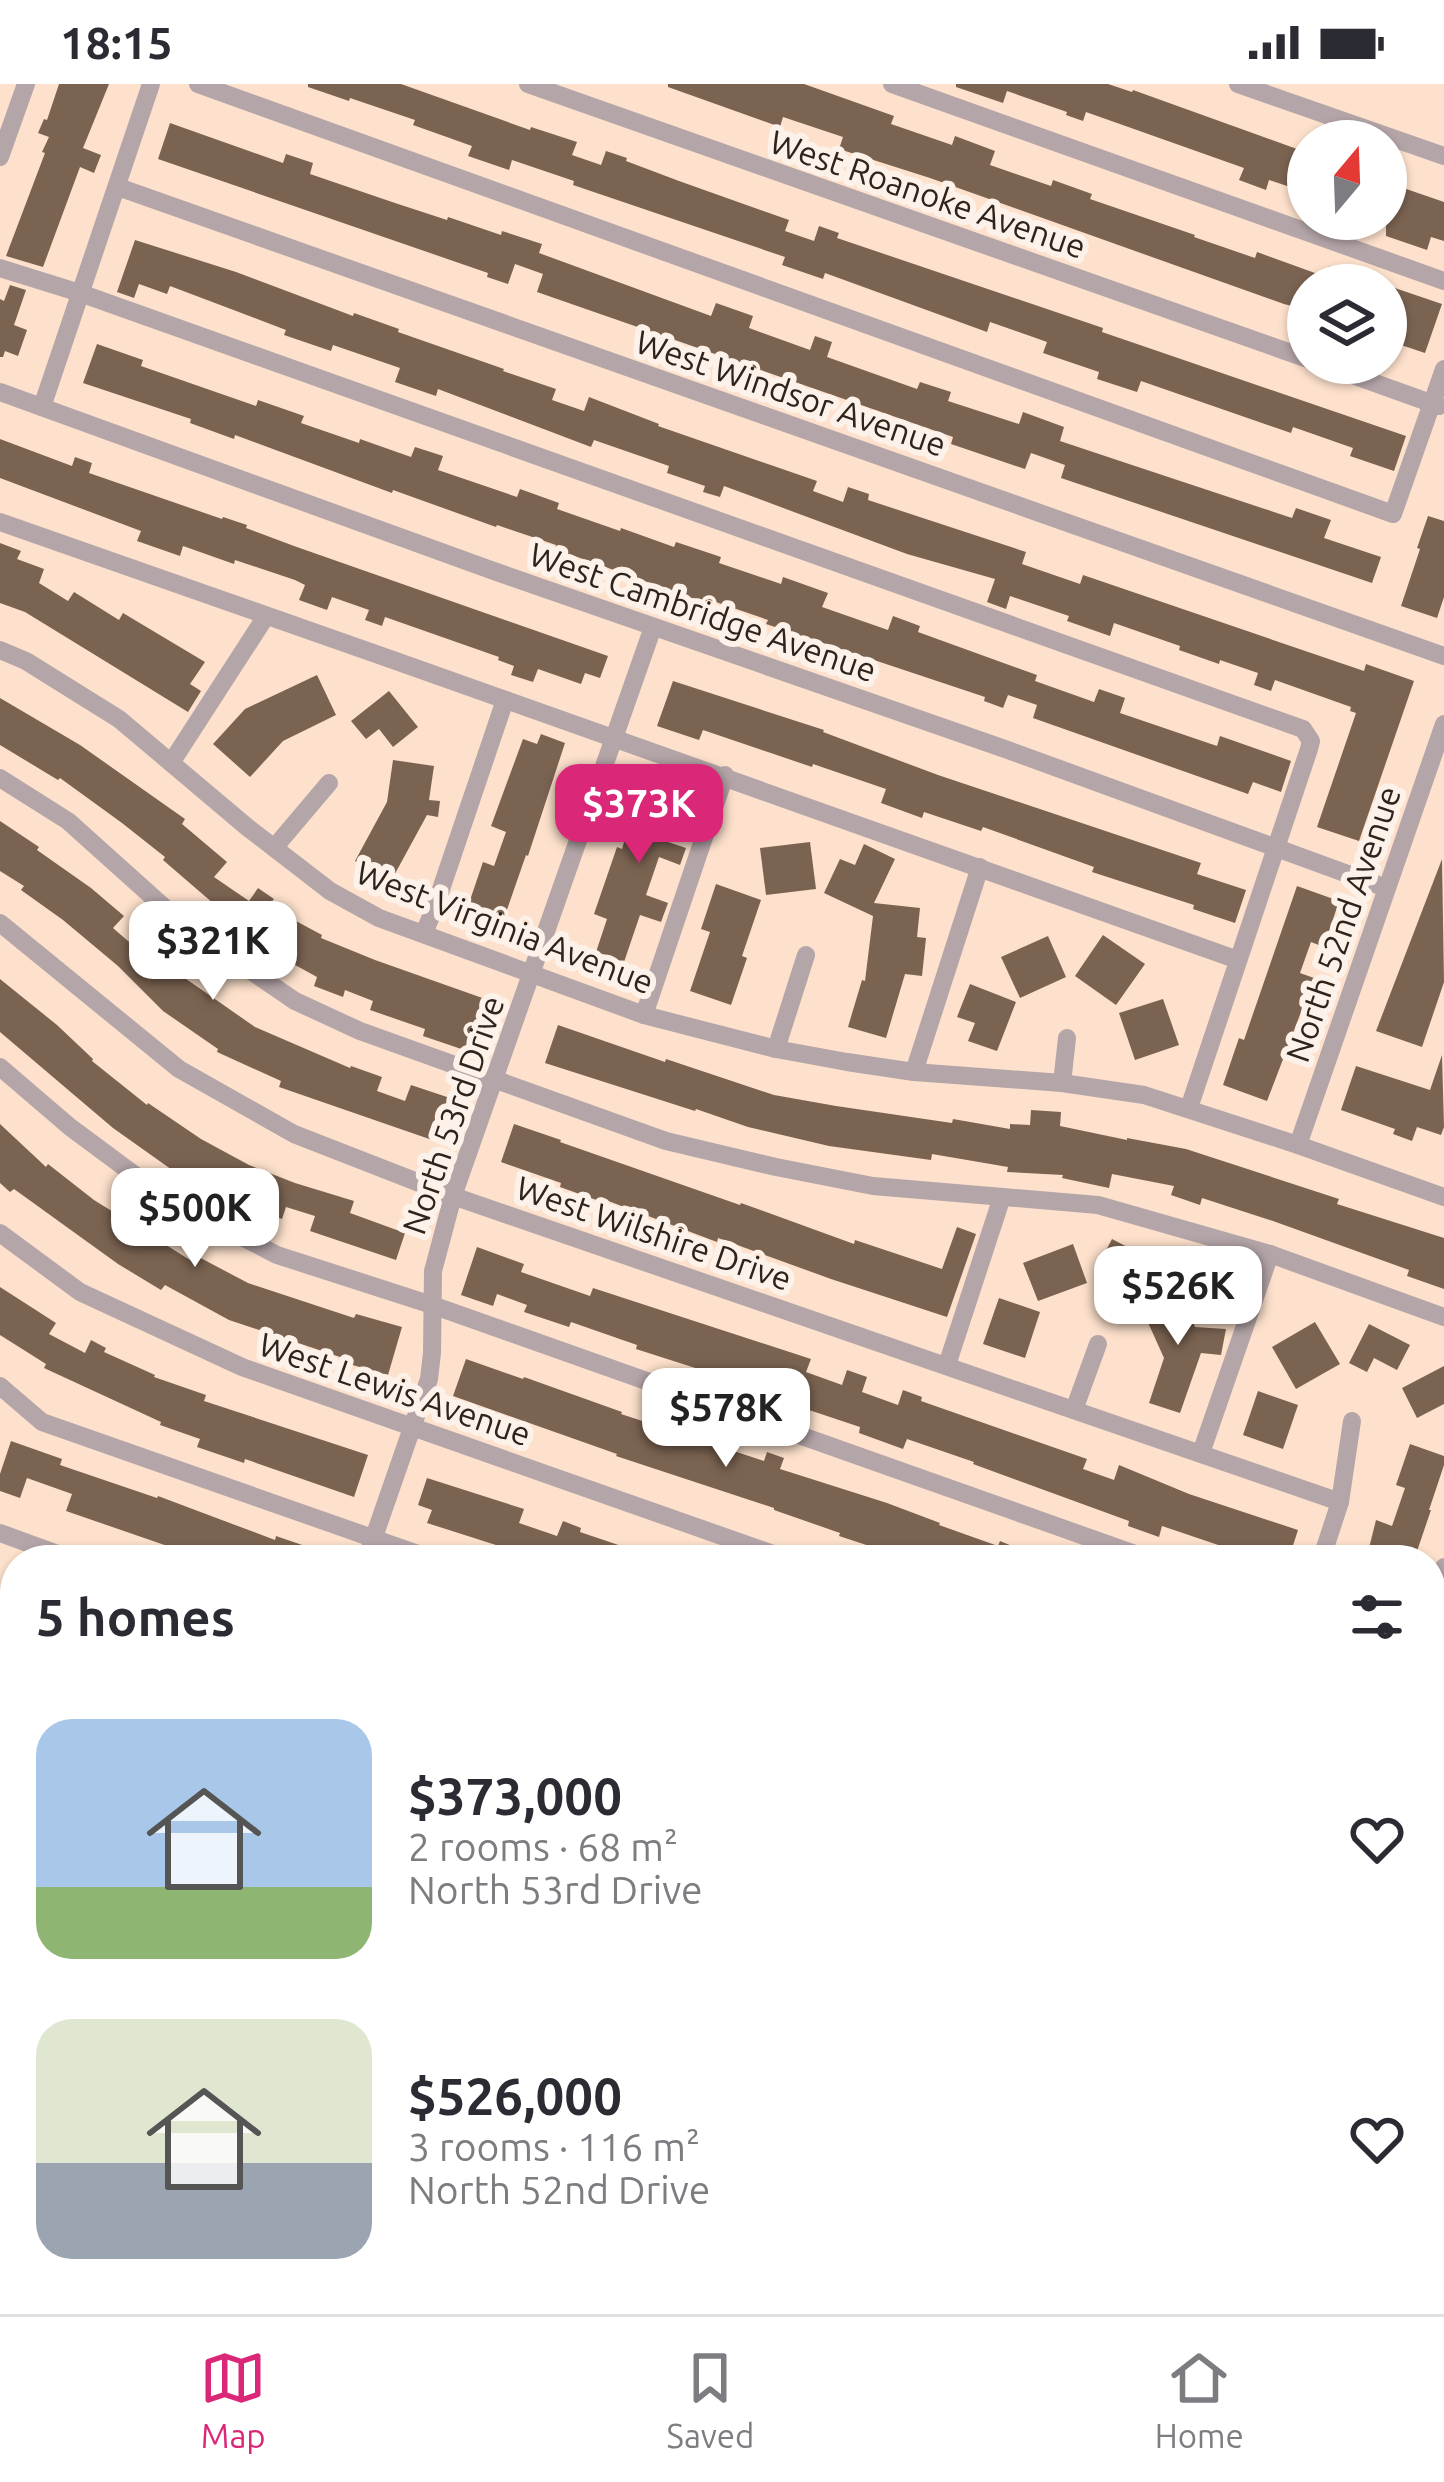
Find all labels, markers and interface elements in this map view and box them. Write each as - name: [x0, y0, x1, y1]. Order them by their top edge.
- text: 18:15: [60, 17, 173, 68]
- north arrow: [1287, 120, 1407, 240]
- map controls: [1287, 120, 1407, 384]
- street label: West Roanoke Avenue: [766, 122, 1091, 265]
- button: layers: [1287, 264, 1407, 384]
- street label: West Windsor Avenue: [631, 322, 951, 463]
- street label: West Cambridge Avenue: [525, 535, 881, 688]
- pin: $373K: [555, 764, 723, 866]
- text: $373K: [582, 781, 696, 824]
- street label: North 52nd Avenue: [1278, 781, 1407, 1066]
- street label: West Virginia Avenue: [351, 853, 659, 1000]
- pin: $321K: [129, 901, 297, 1003]
- text: $321K: [156, 918, 270, 961]
- street label: North 53rd Drive: [394, 991, 511, 1239]
- pin: $500K: [111, 1168, 279, 1270]
- street label: West Wilshire Drive: [512, 1168, 797, 1297]
- text: $500K: [138, 1185, 252, 1228]
- pin: $526K: [1094, 1246, 1262, 1348]
- text: $526K: [1121, 1263, 1235, 1306]
- street label: West Lewis Avenue: [254, 1325, 536, 1452]
- pin: $578K: [642, 1368, 810, 1470]
- text: $578K: [669, 1385, 783, 1428]
- icon: filters: [1344, 1584, 1410, 1650]
- text: 5 homes: [36, 1588, 235, 1646]
- icon: home: [132, 1767, 276, 1911]
- text: $373,000: [408, 1767, 622, 1825]
- icon: heart: [1344, 1806, 1410, 1872]
- text: 2 rooms · 68 m²: [408, 1825, 678, 1868]
- text: North 53rd Drive: [408, 1868, 703, 1911]
- icon: home: [132, 2067, 276, 2211]
- text: $526,000: [408, 2067, 622, 2125]
- icon: heart: [1344, 2106, 1410, 2172]
- text: 3 rooms · 116 m²: [408, 2125, 700, 2168]
- text: North 52nd Drive: [408, 2168, 710, 2211]
- tab: Map: [200, 2345, 266, 2454]
- tab: Saved: [667, 2345, 754, 2454]
- tab: Home: [1155, 2345, 1244, 2454]

